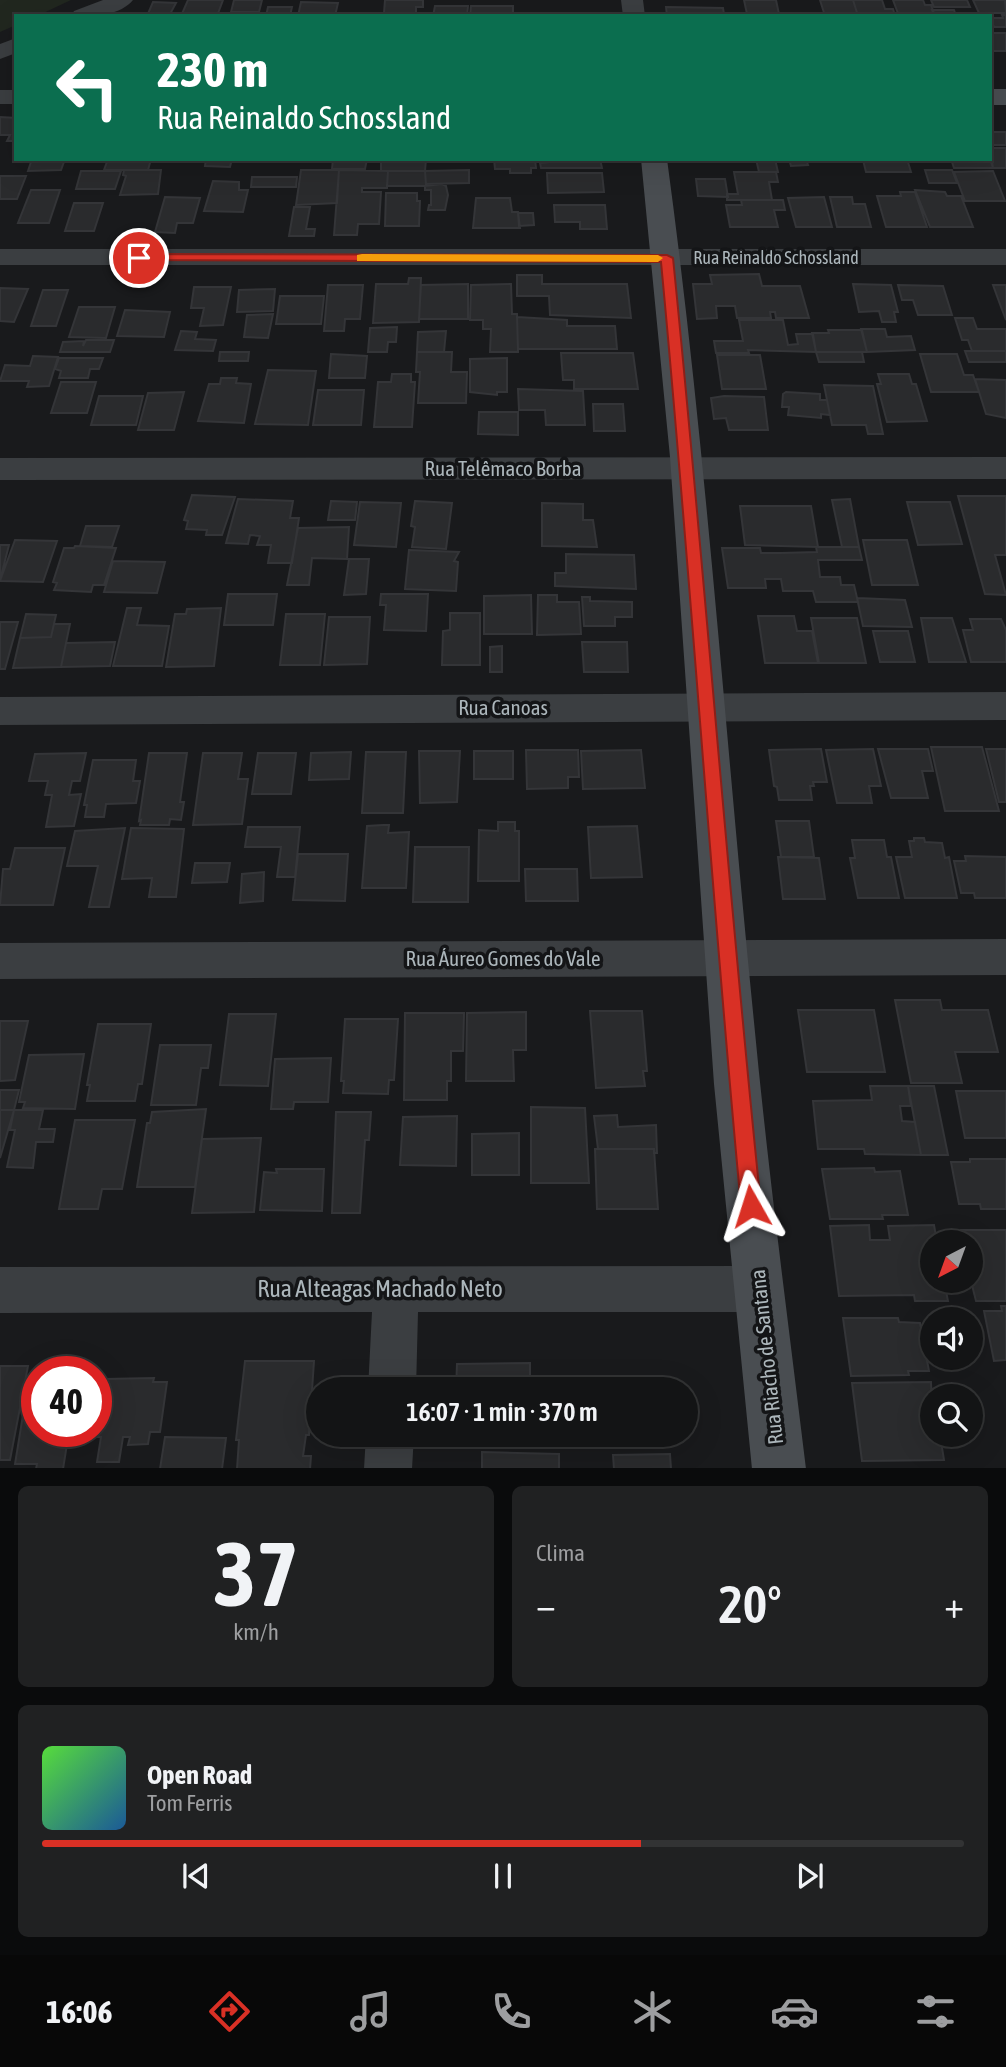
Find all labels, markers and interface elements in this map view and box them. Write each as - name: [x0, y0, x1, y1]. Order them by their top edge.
- text: 230 m: [157, 41, 268, 97]
- icon: left: [42, 42, 133, 133]
- text: Rua Reinaldo Schossland: [157, 99, 451, 136]
- pin: [109, 228, 169, 288]
- icon: arrive: [120, 239, 158, 277]
- street label: Rua Reinaldo Schossland: [693, 247, 859, 268]
- street label: Rua Telêmaco Borba: [425, 456, 581, 480]
- street label: Rua Canoas: [458, 695, 548, 719]
- street label: Rua Áureo Gomes do Vale: [405, 946, 601, 970]
- position arrow: [714, 1169, 788, 1243]
- north arrow: [920, 1230, 984, 1293]
- map controls: [920, 1230, 983, 1447]
- street label: Rua Riacho de Santana: [745, 1268, 787, 1446]
- street label: Rua Alteagas Machado Neto: [257, 1275, 503, 1302]
- button: sound: [920, 1307, 983, 1370]
- speed limit sign: 40: [21, 1356, 112, 1447]
- button: search: [920, 1384, 983, 1447]
- text: 16:07 · 1 min · 370 m: [406, 1397, 598, 1427]
- text: 37: [213, 1521, 299, 1625]
- text: Clima: [536, 1540, 585, 1566]
- text: 20°: [718, 1574, 782, 1634]
- text: −: [536, 1583, 556, 1626]
- text: +: [944, 1583, 964, 1626]
- text: km/h: [233, 1619, 279, 1645]
- text: Open Road: [147, 1760, 252, 1790]
- text: Tom Ferris: [147, 1790, 232, 1816]
- icon: previous: [177, 1857, 215, 1895]
- icon: pause: [484, 1857, 522, 1895]
- icon: next: [791, 1857, 829, 1895]
- icon: directions: [205, 1987, 254, 2036]
- icon: music: [346, 1987, 395, 2036]
- icon: phone: [487, 1987, 536, 2036]
- icon: climate: [628, 1987, 677, 2036]
- icon: car: [770, 1987, 819, 2036]
- icon: filters: [911, 1987, 960, 2036]
- text: 16:06: [46, 1993, 113, 2030]

